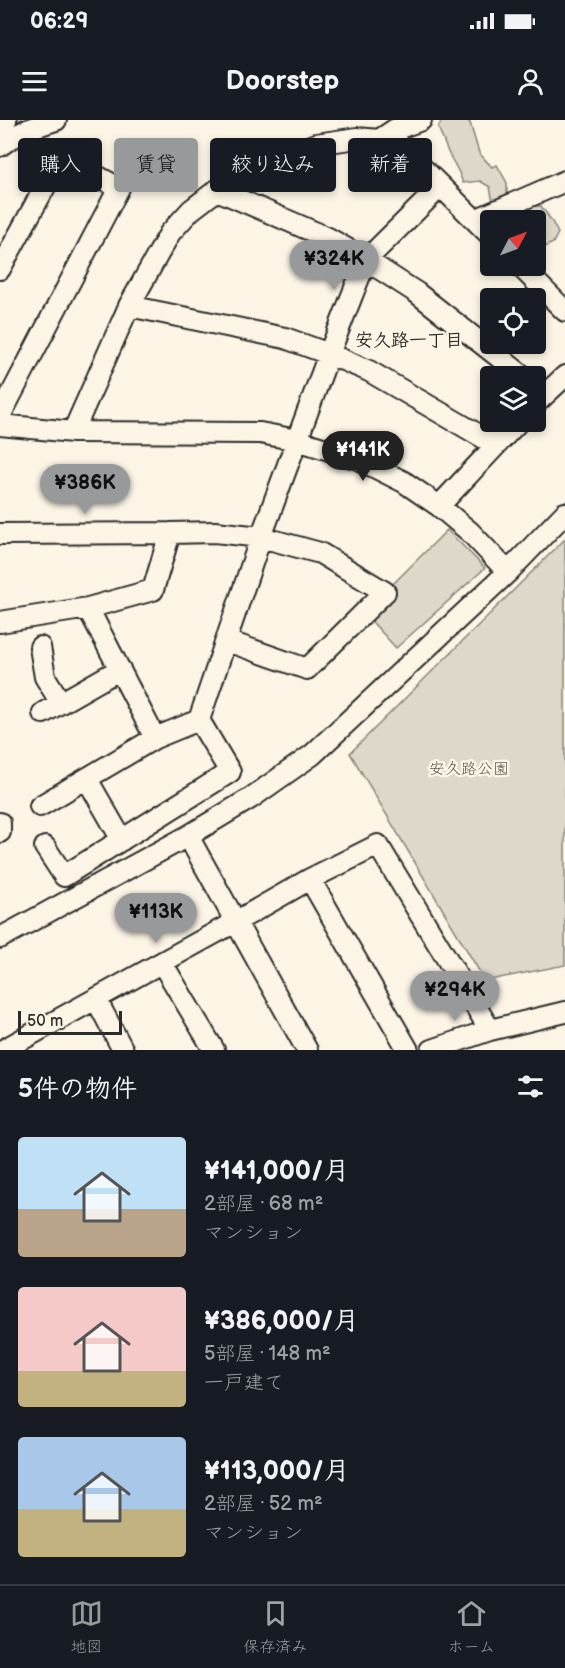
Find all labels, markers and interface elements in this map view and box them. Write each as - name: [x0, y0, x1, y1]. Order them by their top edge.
- text: 06:29: [30, 8, 88, 35]
- icon: menu: [18, 65, 51, 98]
- text: Doorstep: [226, 65, 339, 97]
- icon: person: [514, 65, 547, 98]
- chip: 購入: [18, 138, 102, 192]
- chip: 賃貸: [114, 138, 198, 192]
- chip: 絞り込み: [210, 138, 336, 192]
- chip: 新着: [348, 138, 432, 192]
- north arrow: [480, 210, 546, 276]
- map controls: [480, 210, 546, 432]
- pin: ¥324K: [292, 240, 376, 291]
- text: ¥324K: [304, 247, 364, 271]
- button: locate: [480, 288, 546, 354]
- district label: 安久路一丁目: [355, 330, 463, 351]
- button: layers: [480, 366, 546, 432]
- pin: ¥141K: [321, 431, 405, 482]
- text: ¥141K: [336, 438, 390, 462]
- pin: ¥386K: [43, 464, 127, 515]
- text: ¥386K: [54, 471, 116, 495]
- park label: 安久路公園: [429, 760, 509, 779]
- pin: ¥113K: [114, 893, 198, 944]
- text: ¥113K: [129, 900, 183, 924]
- pin: ¥294K: [413, 971, 497, 1022]
- text: ¥294K: [424, 978, 486, 1002]
- scale bar: [18, 1008, 122, 1036]
- text: 50 m: [27, 1012, 63, 1031]
- icon: filters: [514, 1070, 547, 1103]
- text: 5件の物件: [18, 1074, 137, 1105]
- text: ¥141,000/月: [204, 1156, 349, 1187]
- icon: home: [66, 1161, 138, 1233]
- text: 2部屋 · 68 m²: [204, 1192, 323, 1216]
- text: マンション: [204, 1221, 303, 1245]
- text: ¥386,000/月: [204, 1306, 359, 1337]
- icon: home: [66, 1311, 138, 1383]
- text: 5部屋 · 148 m²: [204, 1342, 331, 1366]
- text: 一戸建て: [204, 1371, 284, 1395]
- text: ¥113,000/月: [204, 1456, 350, 1487]
- icon: home: [66, 1461, 138, 1533]
- text: 2部屋 · 52 m²: [204, 1492, 323, 1516]
- text: マンション: [204, 1521, 303, 1545]
- tab: 地図: [70, 1597, 103, 1657]
- tab: 保存済み: [243, 1597, 307, 1657]
- tab: ホーム: [448, 1597, 495, 1657]

